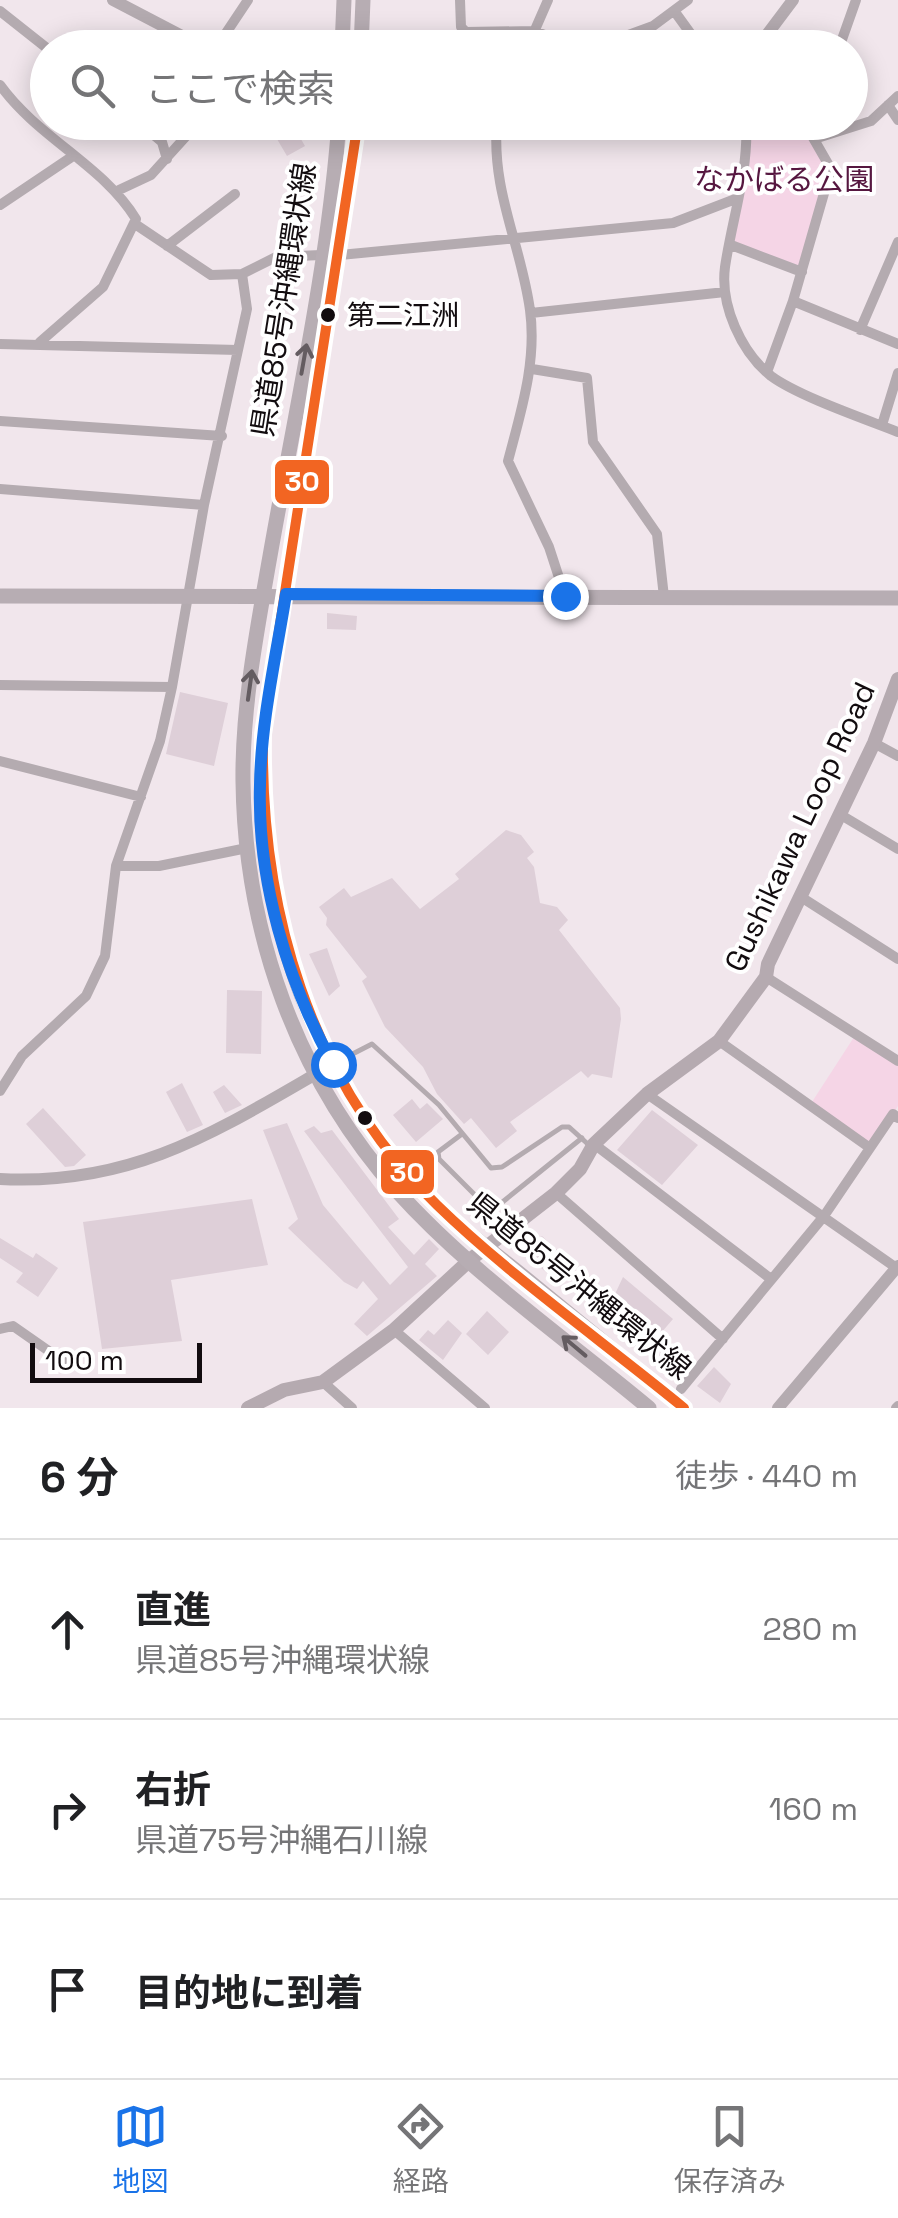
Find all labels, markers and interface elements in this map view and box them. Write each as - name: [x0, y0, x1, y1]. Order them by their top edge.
- search box: [30, 30, 868, 140]
- icon: search: [65, 58, 120, 113]
- text: ここで検索: [145, 65, 335, 113]
- street label: 県道85号沖縄環状線: [243, 160, 324, 440]
- park label: なかばる公園: [694, 160, 874, 199]
- place label: 第二江洲: [347, 297, 459, 333]
- marker: 第二江洲: [318, 305, 338, 325]
- one-way arrow: [295, 344, 314, 376]
- line badge: 30: [273, 458, 331, 506]
- text: 30: [284, 463, 320, 499]
- route end: [543, 574, 589, 620]
- one-way arrow: [242, 669, 260, 702]
- street label: Gushikawa Loop Road: [715, 676, 884, 978]
- route start: [311, 1042, 357, 1088]
- unlabelled marker: [355, 1108, 375, 1128]
- line badge: 30: [379, 1148, 436, 1196]
- text: 30: [389, 1154, 425, 1190]
- street label: 県道85号沖縄環状線: [460, 1183, 699, 1388]
- one-way arrow: [562, 1335, 588, 1357]
- scale bar: [30, 1338, 202, 1382]
- text: 100 m: [45, 1342, 124, 1378]
- text: 6 分: [40, 1451, 119, 1504]
- text: 徒歩 · 440 m: [675, 1456, 858, 1496]
- text: 直進: [135, 1586, 211, 1634]
- icon: ahead: [40, 1602, 95, 1657]
- text: 280 m: [763, 1609, 858, 1649]
- text: 県道85号沖縄環状線: [135, 1640, 430, 1680]
- text: 右折: [135, 1766, 211, 1814]
- icon: right: [40, 1782, 95, 1837]
- text: 160 m: [769, 1789, 858, 1829]
- text: 県道75号沖縄石川線: [135, 1820, 428, 1860]
- icon: arrive: [40, 1962, 95, 2017]
- text: 目的地に到着: [135, 1969, 363, 2017]
- tab: 地図: [112, 2099, 168, 2199]
- tab: 経路: [393, 2099, 449, 2199]
- tab: 保存済み: [674, 2099, 786, 2199]

